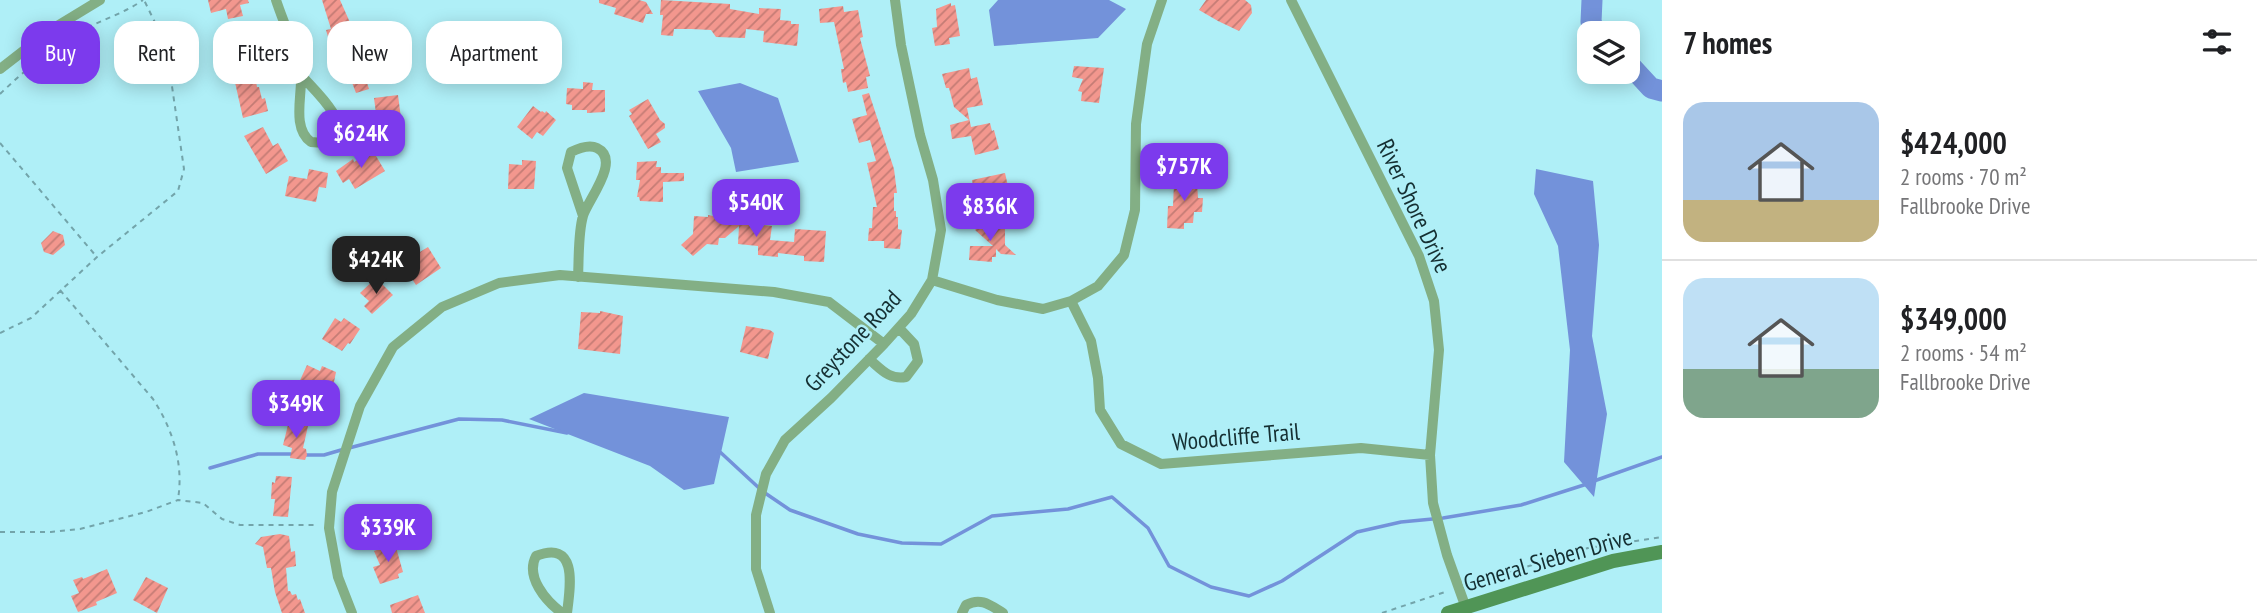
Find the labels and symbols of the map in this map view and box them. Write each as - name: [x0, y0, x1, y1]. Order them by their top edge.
- pin: $624K: [312, 110, 410, 170]
- street label: River Shore Drive: [1370, 134, 1459, 278]
- pin: $757K: [1135, 144, 1233, 203]
- pin: $540K: [707, 180, 805, 239]
- pin: $836K: [941, 184, 1039, 243]
- pin: $424K: [327, 236, 425, 296]
- street label: Greystone Road: [798, 283, 908, 398]
- pin: $349K: [247, 380, 345, 440]
- street label: Woodcliffe Trail: [1171, 415, 1301, 458]
- pin: $339K: [339, 504, 437, 564]
- street label: General Sieben Drive: [1460, 521, 1636, 598]

